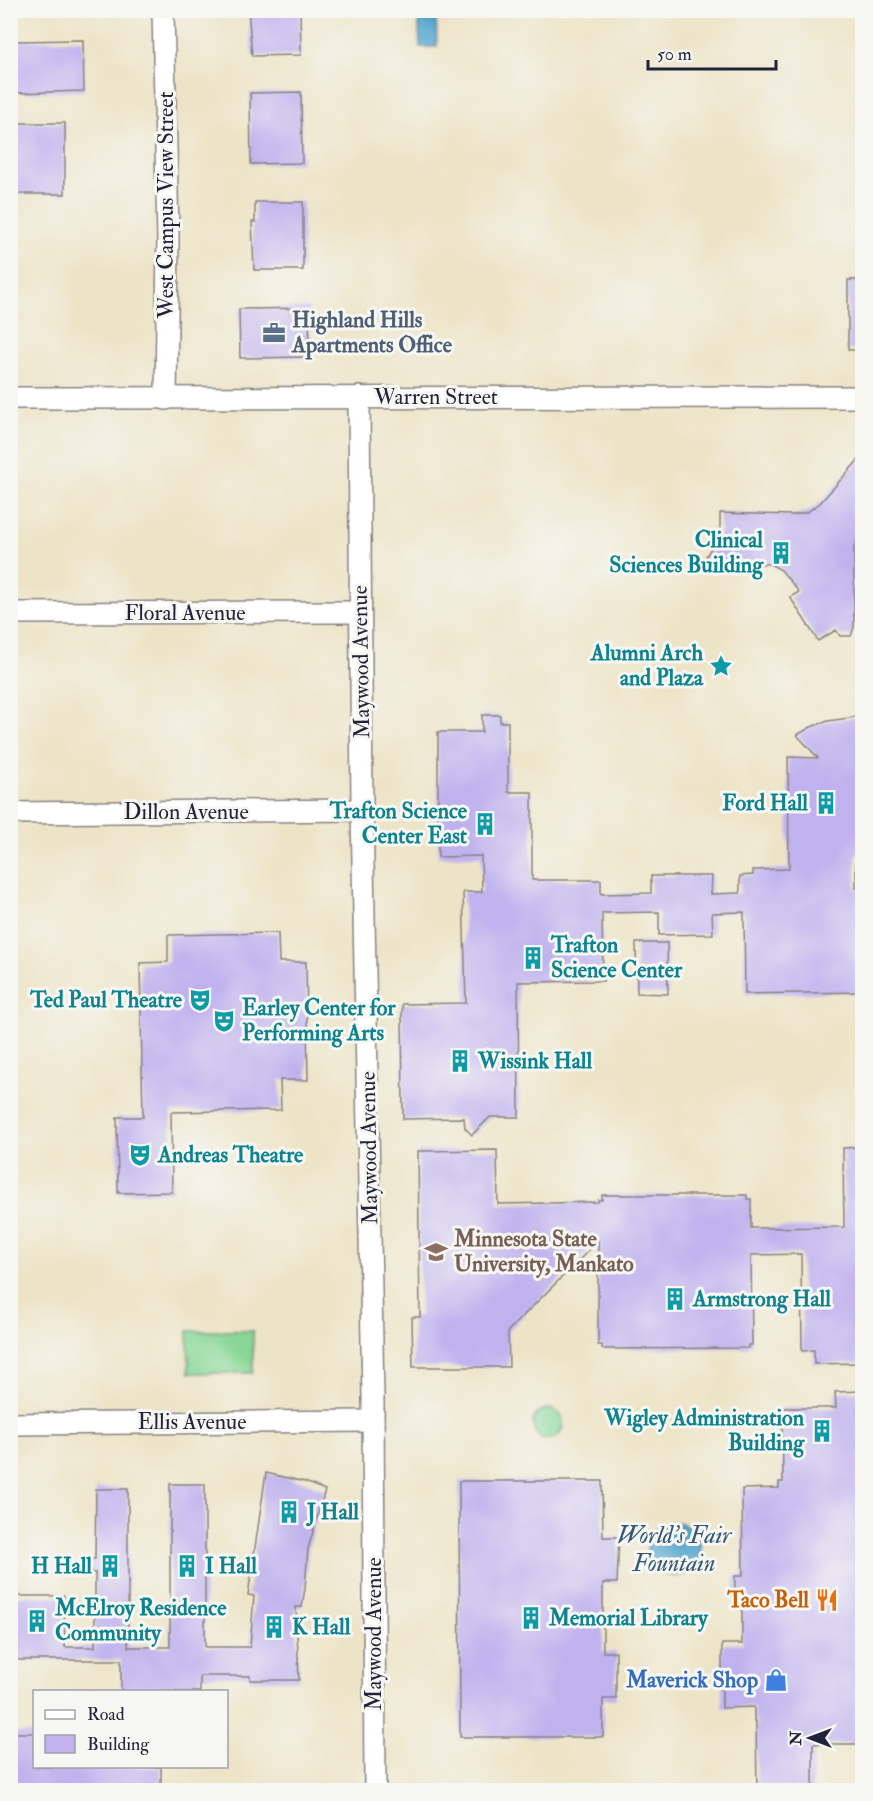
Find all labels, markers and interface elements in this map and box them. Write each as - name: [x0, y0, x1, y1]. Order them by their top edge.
- scale bar: [648, 33, 776, 71]
- text: 50 m: [657, 43, 692, 66]
- street label: West Campus View Street: [152, 91, 181, 320]
- place label: Highland Hills Apartments Office: [291, 306, 453, 360]
- office icon: Highland Hills Apartments Office: [261, 320, 287, 346]
- street label: Warren Street: [373, 383, 498, 411]
- place label: Clinical Sciences Building: [609, 526, 764, 580]
- building icon: Clinical Sciences Building: [768, 540, 794, 566]
- street label: Maywood Avenue: [346, 585, 376, 739]
- street label: Floral Avenue: [124, 599, 246, 627]
- place label: Alumni Arch and Plaza: [590, 639, 704, 692]
- place icon: Alumni Arch and Plaza: [708, 653, 734, 679]
- place label: Ford Hall: [722, 789, 808, 817]
- building icon: Ford Hall: [813, 790, 839, 816]
- place label: Trafton Science Center East: [329, 797, 468, 850]
- street label: Dillon Avenue: [123, 798, 249, 826]
- building icon: Trafton Science Center East: [472, 811, 498, 837]
- place label: Trafton Science Center: [550, 931, 683, 984]
- building icon: Trafton Science Center: [520, 945, 546, 971]
- place label: Ted Paul Theatre: [29, 986, 183, 1014]
- theatre icon: Ted Paul Theatre: [187, 987, 213, 1013]
- place label: Earley Center for Performing Arts: [242, 994, 396, 1048]
- theatre icon: Earley Center for Performing Arts: [211, 1008, 237, 1034]
- place label: Wissink Hall: [477, 1047, 592, 1075]
- building icon: Wissink Hall: [447, 1048, 473, 1074]
- street label: Maywood Avenue: [354, 1071, 384, 1225]
- place label: Andreas Theatre: [157, 1141, 304, 1169]
- theatre icon: Andreas Theatre: [127, 1142, 153, 1168]
- place label: Minnesota State University, Mankato: [453, 1225, 634, 1279]
- school or university icon: Minnesota State University, Mankato: [423, 1239, 449, 1265]
- place label: Armstrong Hall: [692, 1285, 831, 1314]
- building icon: Armstrong Hall: [662, 1286, 688, 1312]
- place label: Wigley Administration Building: [603, 1404, 805, 1458]
- street label: Ellis Avenue: [138, 1408, 246, 1436]
- building icon: Wigley Administration Building: [809, 1418, 835, 1444]
- place label: J Hall: [306, 1498, 359, 1527]
- building icon: J Hall: [276, 1499, 302, 1525]
- water label: World's Fair Fountain: [617, 1520, 732, 1579]
- place label: H Hall: [31, 1552, 92, 1580]
- place label: I Hall: [205, 1552, 257, 1580]
- building icon: H Hall: [97, 1553, 123, 1579]
- building icon: I Hall: [174, 1553, 200, 1579]
- street label: Maywood Avenue: [360, 1557, 388, 1711]
- place label: Taco Bell: [726, 1586, 809, 1614]
- restaurant icon: Taco Bell: [814, 1587, 840, 1613]
- place label: McElroy Residence Community: [54, 1594, 227, 1648]
- place label: Memorial Library: [548, 1604, 709, 1633]
- building icon: Memorial Library: [518, 1605, 544, 1631]
- building icon: McElroy Residence Community: [24, 1608, 50, 1634]
- place label: K Hall: [292, 1613, 351, 1641]
- building icon: K Hall: [261, 1614, 287, 1640]
- place label: Maverick Shop: [625, 1666, 758, 1695]
- shop icon: Maverick Shop: [763, 1667, 789, 1693]
- legend: [33, 1690, 228, 1768]
- text: Road: [87, 1703, 125, 1726]
- north arrow: [780, 1708, 840, 1768]
- text: N: [786, 1730, 806, 1746]
- text: Building: [87, 1733, 150, 1756]

